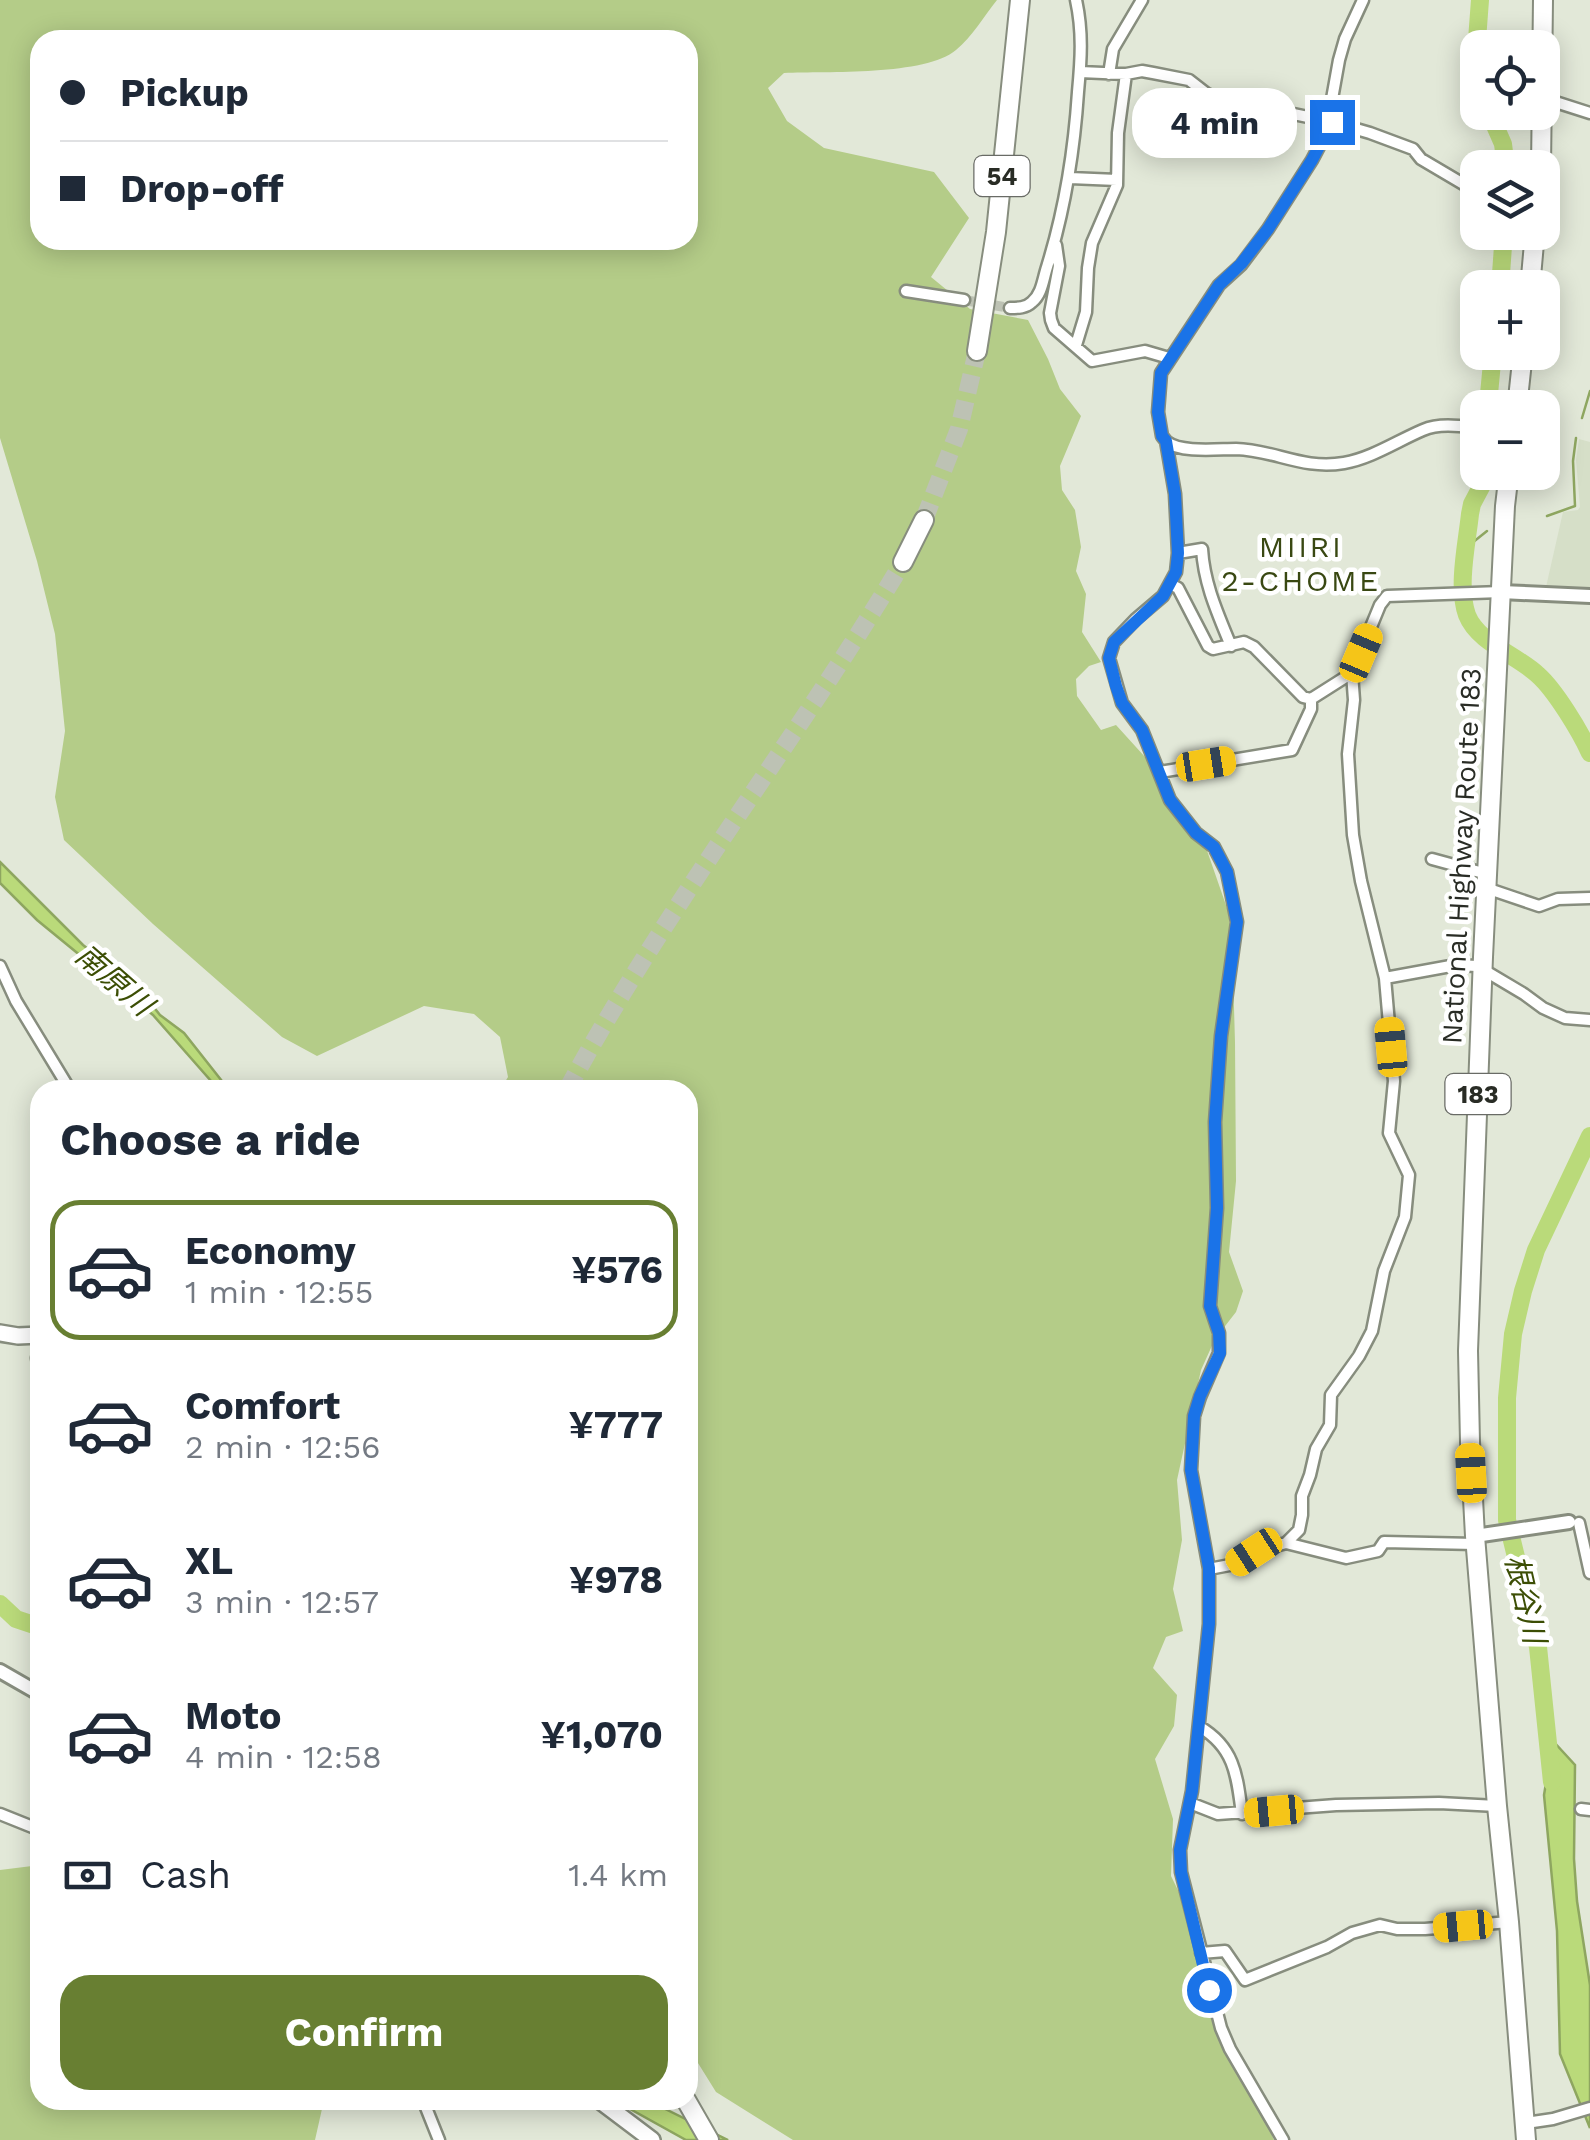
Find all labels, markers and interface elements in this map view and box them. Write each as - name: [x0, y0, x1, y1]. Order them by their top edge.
- map controls: [1460, 30, 1560, 490]
- button: locate: [1460, 30, 1560, 130]
- text: Pickup: [120, 71, 249, 115]
- callout: 4 min: [1132, 87, 1297, 157]
- route end: [1310, 100, 1355, 145]
- text: 4 min: [1170, 104, 1259, 142]
- button: layers: [1460, 150, 1560, 250]
- road number: 54: [974, 156, 1030, 196]
- text: Drop-off: [120, 167, 284, 211]
- button: +: [1460, 270, 1560, 370]
- button: −: [1460, 390, 1560, 490]
- district label: MIIRI 2-CHOME: [1221, 529, 1381, 598]
- car: [1335, 620, 1387, 686]
- street label: National Highway Route 183: [1435, 667, 1488, 1045]
- car: [1174, 744, 1238, 784]
- water label: 南原川: [69, 937, 162, 1024]
- car: [1373, 1016, 1409, 1078]
- road number: 183: [1446, 1074, 1510, 1114]
- text: Choose a ride: [60, 1113, 360, 1166]
- icon: car: [65, 1225, 155, 1315]
- text: Economy: [185, 1229, 356, 1273]
- text: ¥576: [571, 1248, 663, 1292]
- text: 1 min · 12:55: [185, 1273, 373, 1311]
- icon: car: [65, 1380, 155, 1470]
- text: Comfort: [185, 1384, 340, 1428]
- text: ¥777: [568, 1403, 663, 1447]
- text: 2 min · 12:56: [185, 1428, 381, 1466]
- car: [1454, 1442, 1488, 1504]
- car: [1221, 1523, 1287, 1581]
- icon: car: [65, 1535, 155, 1625]
- text: XL: [185, 1539, 233, 1583]
- water label: 根谷川: [1498, 1551, 1553, 1650]
- text: ¥978: [569, 1558, 663, 1602]
- text: 3 min · 12:57: [185, 1583, 379, 1621]
- icon: car: [65, 1690, 155, 1780]
- text: Moto: [185, 1694, 281, 1738]
- text: ¥1,070: [541, 1713, 663, 1757]
- text: 4 min · 12:58: [185, 1738, 382, 1776]
- car: [1243, 1793, 1305, 1829]
- icon: cash: [60, 1848, 115, 1903]
- text: Cash: [140, 1853, 231, 1897]
- text: 1.4 km: [568, 1856, 668, 1894]
- car: [1432, 1908, 1494, 1944]
- route start: [1187, 1968, 1232, 2013]
- button: Confirm: [60, 1975, 668, 2090]

